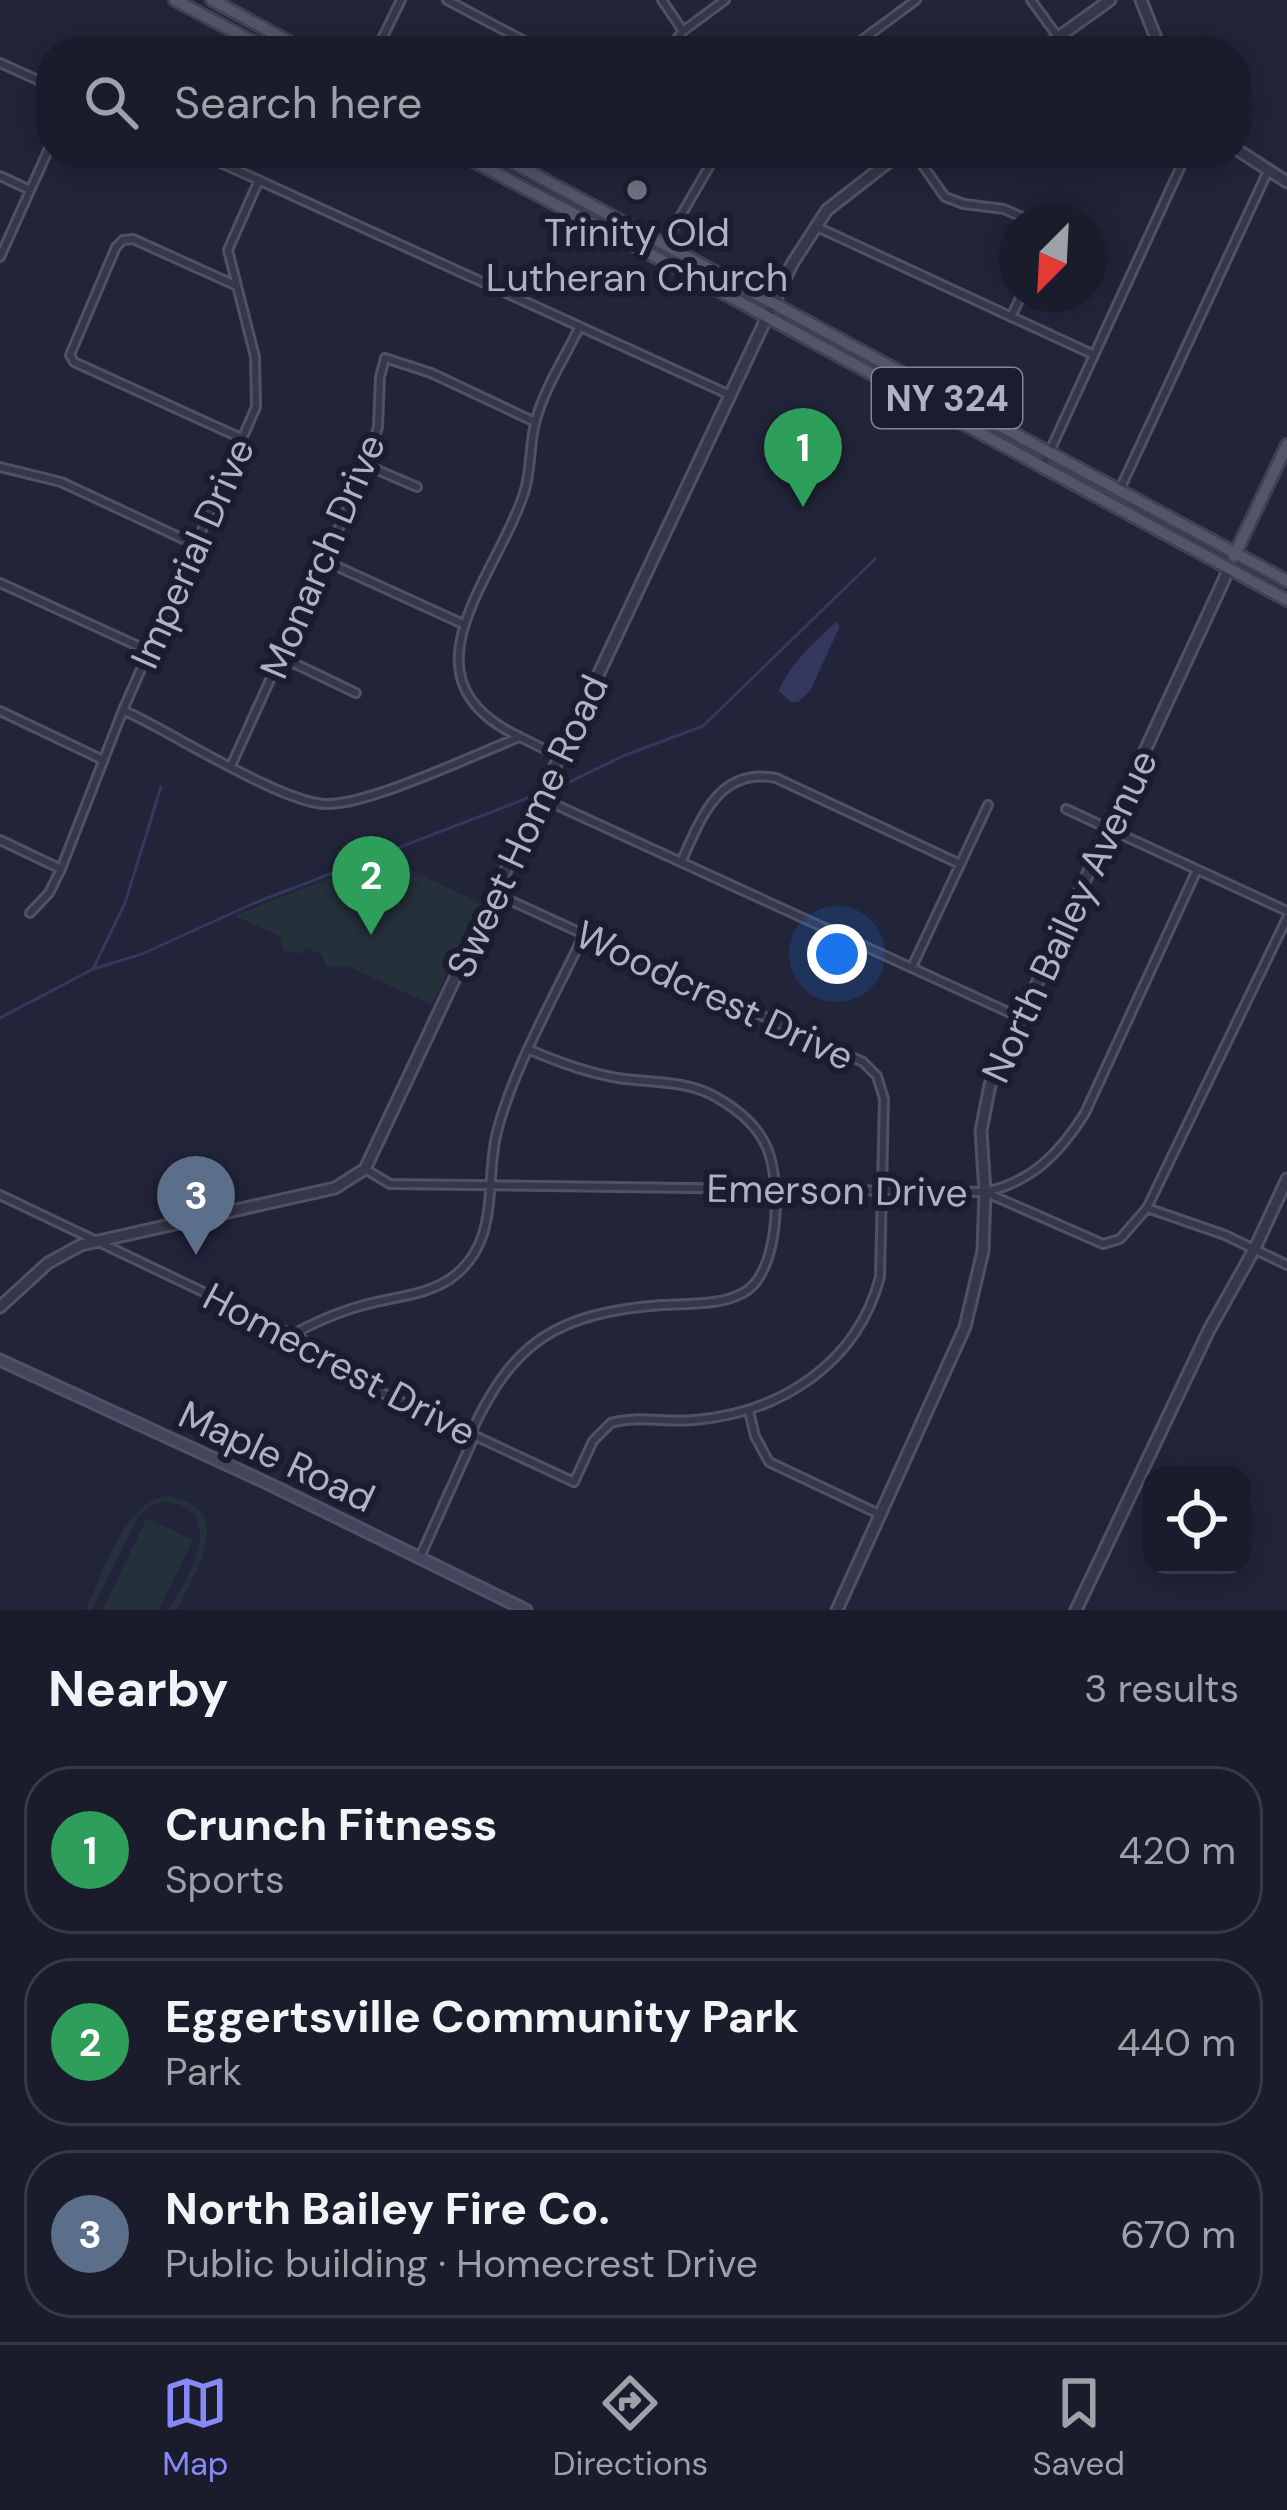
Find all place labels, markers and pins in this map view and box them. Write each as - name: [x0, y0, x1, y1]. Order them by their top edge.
- marker: Trinity Old Lutheran Church: [624, 177, 650, 203]
- place label: Trinity Old Lutheran Church: [486, 207, 788, 303]
- pin: 1: [764, 408, 842, 507]
- pin: 2: [332, 836, 410, 935]
- pin: 3: [157, 1156, 235, 1255]

